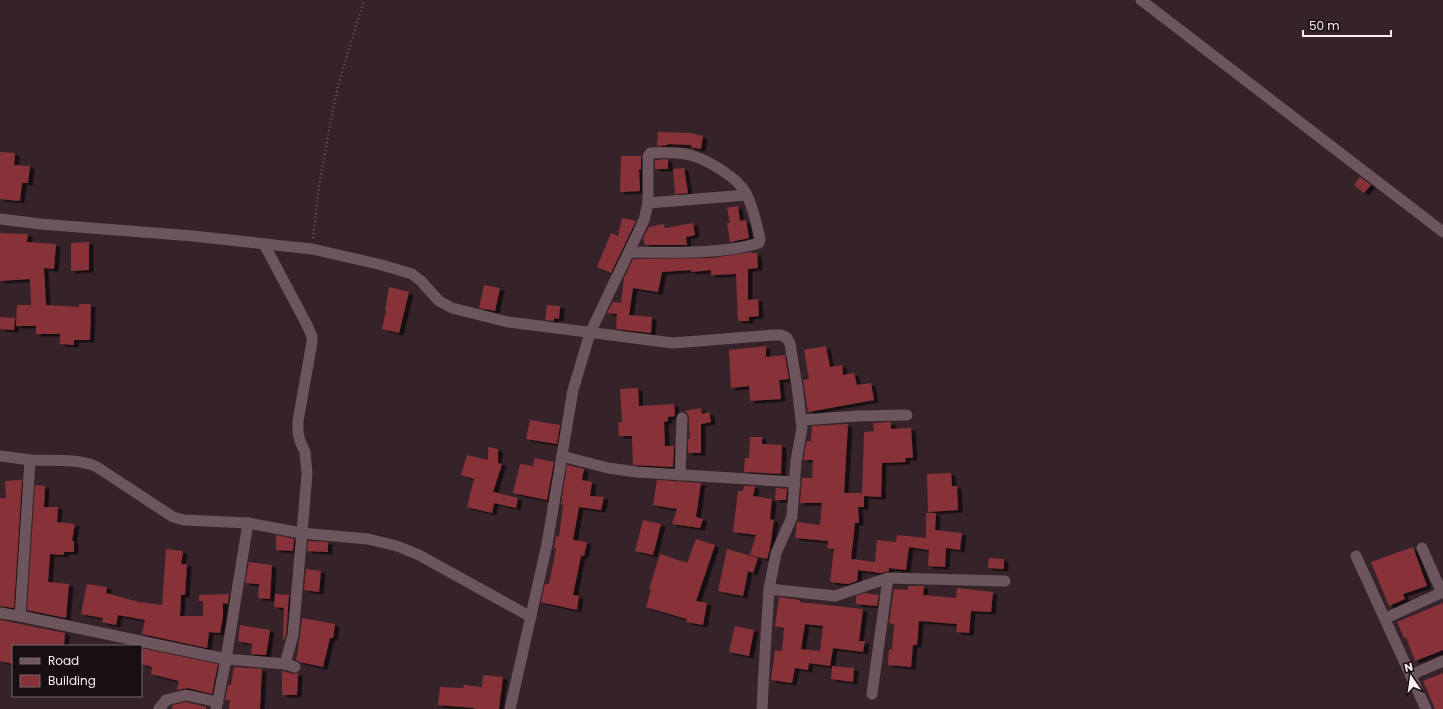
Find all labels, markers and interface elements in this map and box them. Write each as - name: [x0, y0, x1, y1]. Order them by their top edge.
- scale bar: [1303, 12, 1391, 38]
- text: 50 m: [1309, 17, 1340, 34]
- legend: [12, 645, 142, 697]
- text: Road: [48, 652, 79, 669]
- north arrow: [1391, 657, 1431, 697]
- text: N: [1403, 659, 1415, 676]
- text: Building: [48, 672, 96, 689]

